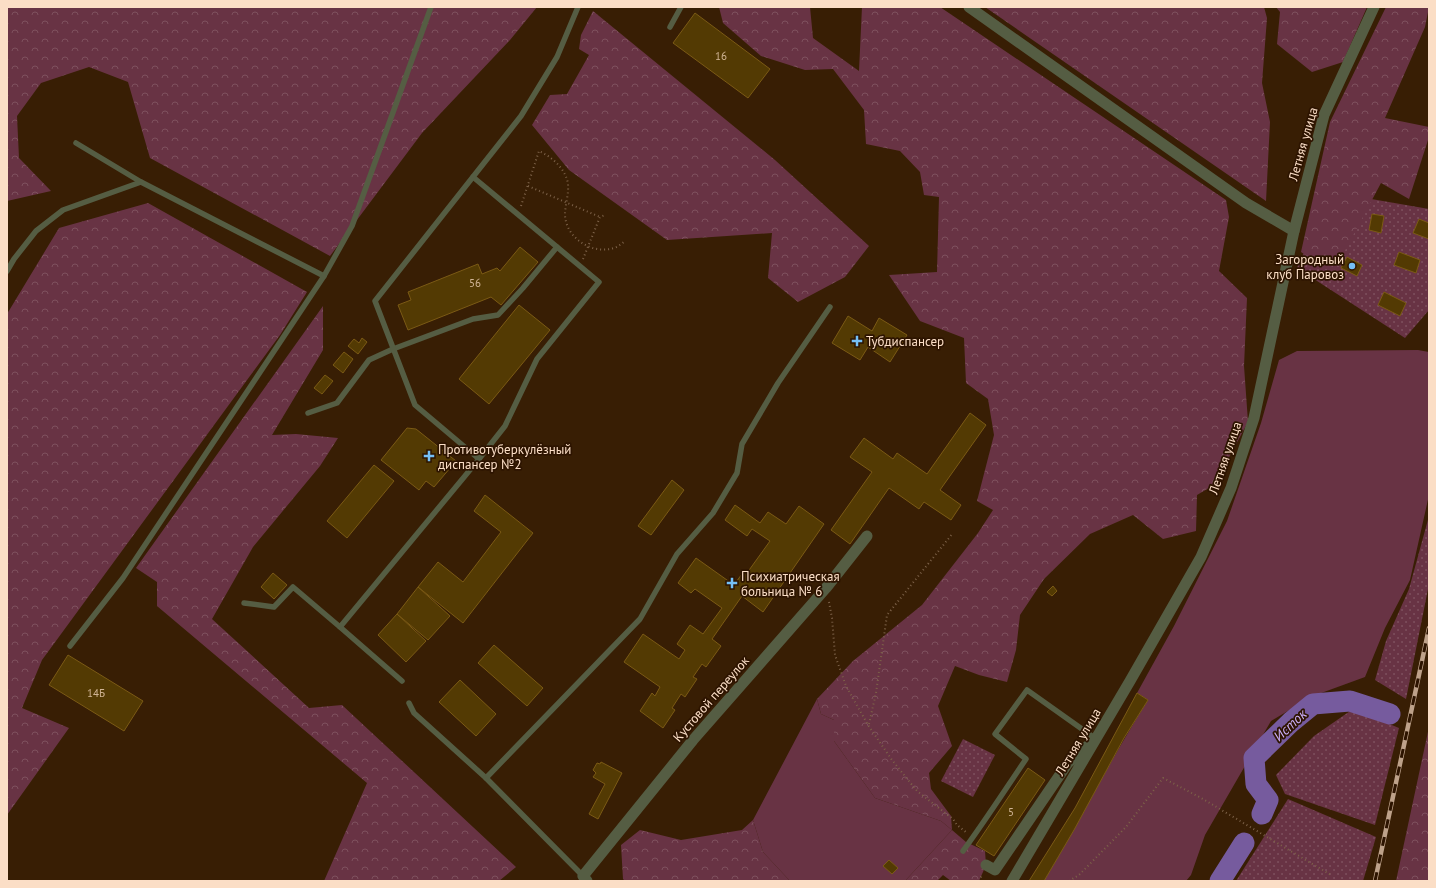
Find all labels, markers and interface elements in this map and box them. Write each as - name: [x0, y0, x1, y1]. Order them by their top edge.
- house number: 16: [715, 49, 727, 63]
- street label: Летняя улица: [1284, 105, 1322, 184]
- place label: Загородный клуб Паровоз: [1266, 251, 1344, 283]
- marker: Загородный клуб Паровоз: [1347, 261, 1357, 271]
- house number: 56: [469, 276, 481, 290]
- place label: Тубдиспансер: [866, 333, 944, 350]
- marker: Тубдиспансер: [851, 335, 863, 347]
- street label: Летняя улица: [1204, 419, 1245, 498]
- place label: Противотуберкулёзный диспансер №2: [438, 441, 571, 473]
- marker: Противотуберкулёзный диспансер №2: [423, 450, 435, 462]
- place label: Психиатрическая больница № 6: [741, 568, 840, 600]
- marker: Психиатрическая больница № 6: [726, 577, 738, 589]
- street label: Кустовой переулок: [669, 652, 753, 745]
- house number: 14Б: [87, 686, 105, 700]
- street label: Летняя улица: [1051, 705, 1105, 780]
- water label: Исток: [1270, 705, 1311, 745]
- house number: 5: [1008, 805, 1014, 819]

